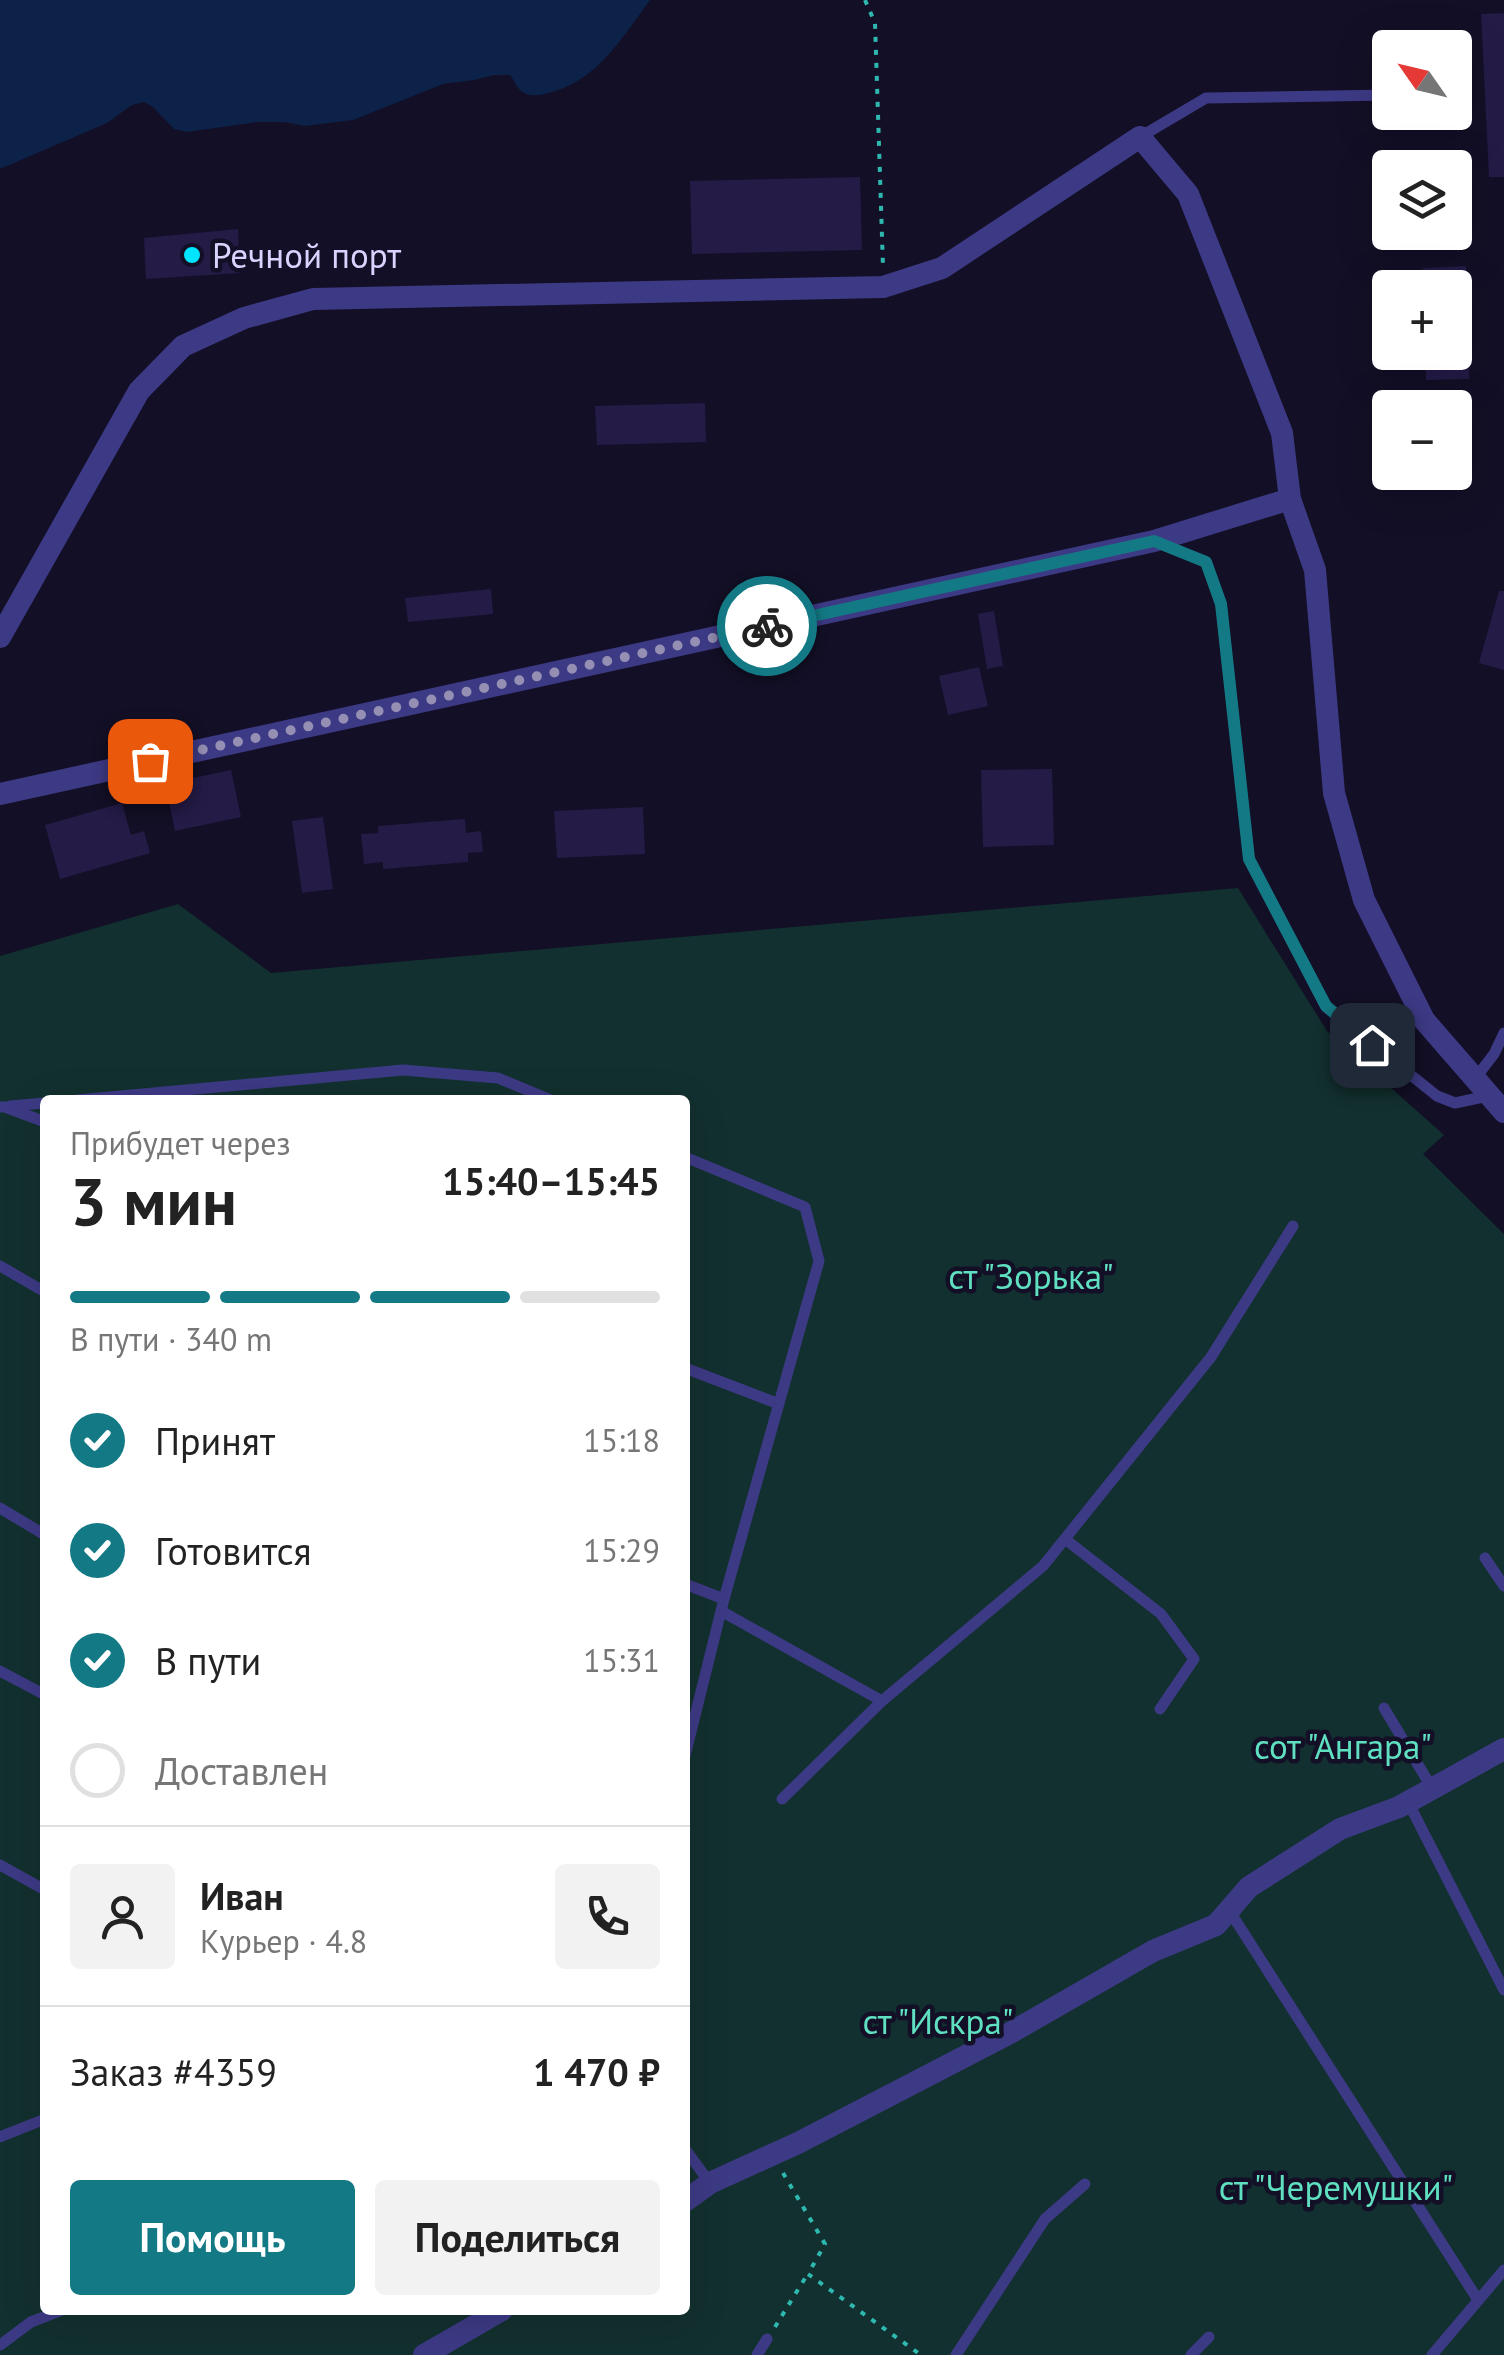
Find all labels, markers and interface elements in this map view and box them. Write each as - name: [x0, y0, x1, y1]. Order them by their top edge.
- north arrow: [1372, 30, 1472, 130]
- map controls: [1372, 30, 1472, 490]
- button: layers: [1372, 150, 1472, 250]
- place label: Речной порт: [212, 232, 401, 278]
- marker: Речной порт: [181, 244, 203, 266]
- button: +: [1372, 270, 1472, 370]
- button: −: [1372, 390, 1472, 490]
- courier: [717, 576, 817, 676]
- icon: bike: [740, 599, 795, 654]
- pin: [108, 719, 193, 804]
- icon: bag: [123, 734, 178, 789]
- pin: [1330, 1003, 1415, 1088]
- icon: home: [1345, 1018, 1400, 1073]
- text: Прибудет через: [70, 1122, 291, 1164]
- text: 15:40–15:45: [442, 1156, 660, 1205]
- text: 3 мин: [70, 1159, 237, 1243]
- park label: ст "Зорька": [948, 1253, 1114, 1299]
- text: В пути · 340 m: [70, 1318, 272, 1360]
- icon: check: [70, 1413, 125, 1468]
- text: Принят: [155, 1416, 275, 1465]
- text: 15:18: [583, 1419, 660, 1461]
- icon: check: [70, 1523, 125, 1578]
- text: Готовится: [155, 1526, 312, 1575]
- text: 15:29: [583, 1529, 660, 1571]
- icon: check: [70, 1633, 125, 1688]
- text: В пути: [155, 1636, 261, 1685]
- text: 15:31: [583, 1639, 660, 1681]
- park label: сот "Ангара": [1254, 1723, 1432, 1769]
- text: Доставлен: [155, 1746, 328, 1795]
- button: person: [70, 1864, 175, 1969]
- button: phone: [555, 1864, 660, 1969]
- text: Иван: [200, 1871, 284, 1920]
- text: Курьер · 4.8: [200, 1920, 367, 1962]
- park label: ст "Искра": [862, 1998, 1014, 2044]
- text: Заказ #4359: [70, 2047, 277, 2096]
- text: 1 470 ₽: [533, 2047, 660, 2096]
- park label: ст "Черемушки": [1219, 2164, 1453, 2210]
- button: Помощь: [70, 2180, 355, 2295]
- button: Поделиться: [375, 2180, 660, 2295]

